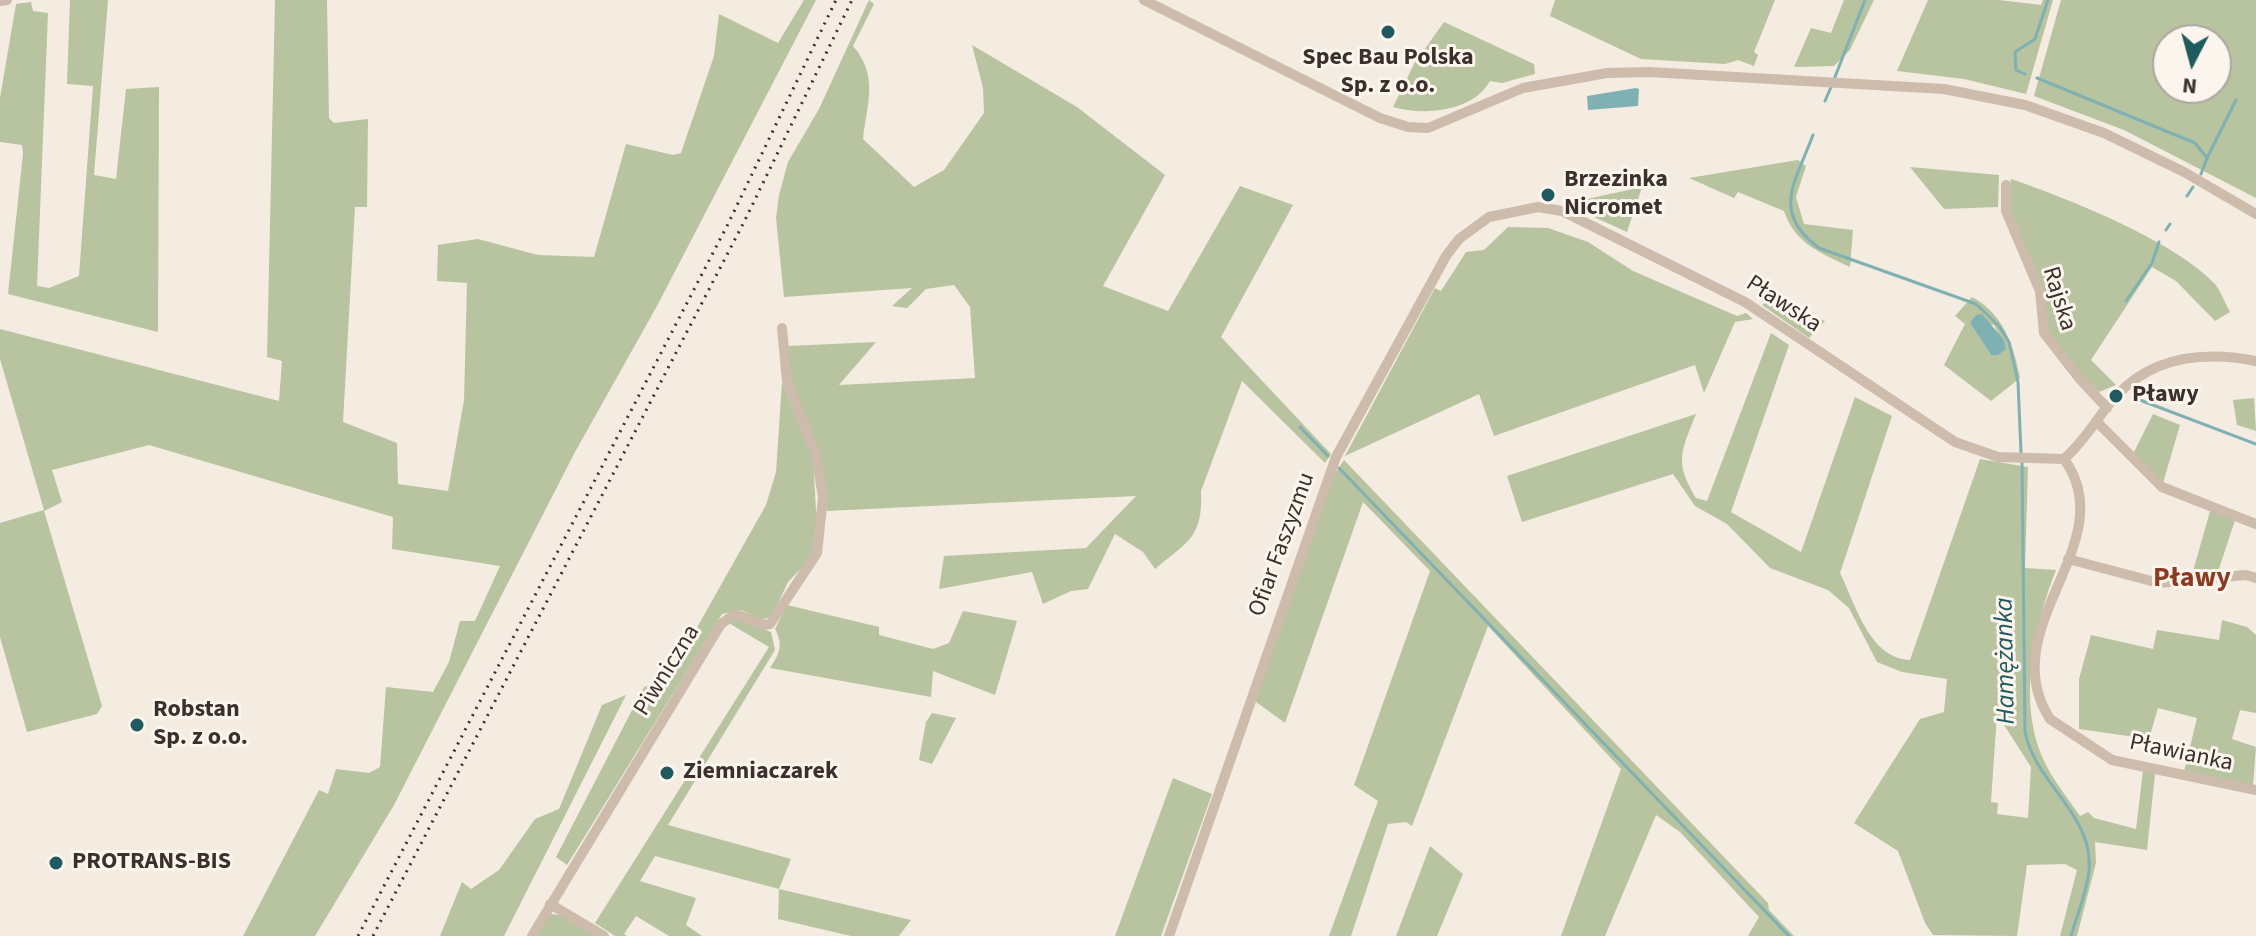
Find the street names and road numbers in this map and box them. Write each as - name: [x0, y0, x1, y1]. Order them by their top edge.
- street label: Rajska: [2035, 264, 2081, 334]
- street label: Pławska: [1740, 270, 1826, 340]
- street label: Ofiar Faszyzmu: [1244, 469, 1322, 621]
- street label: Piwniczna: [629, 620, 707, 722]
- street label: Pławianka: [2127, 729, 2235, 779]

